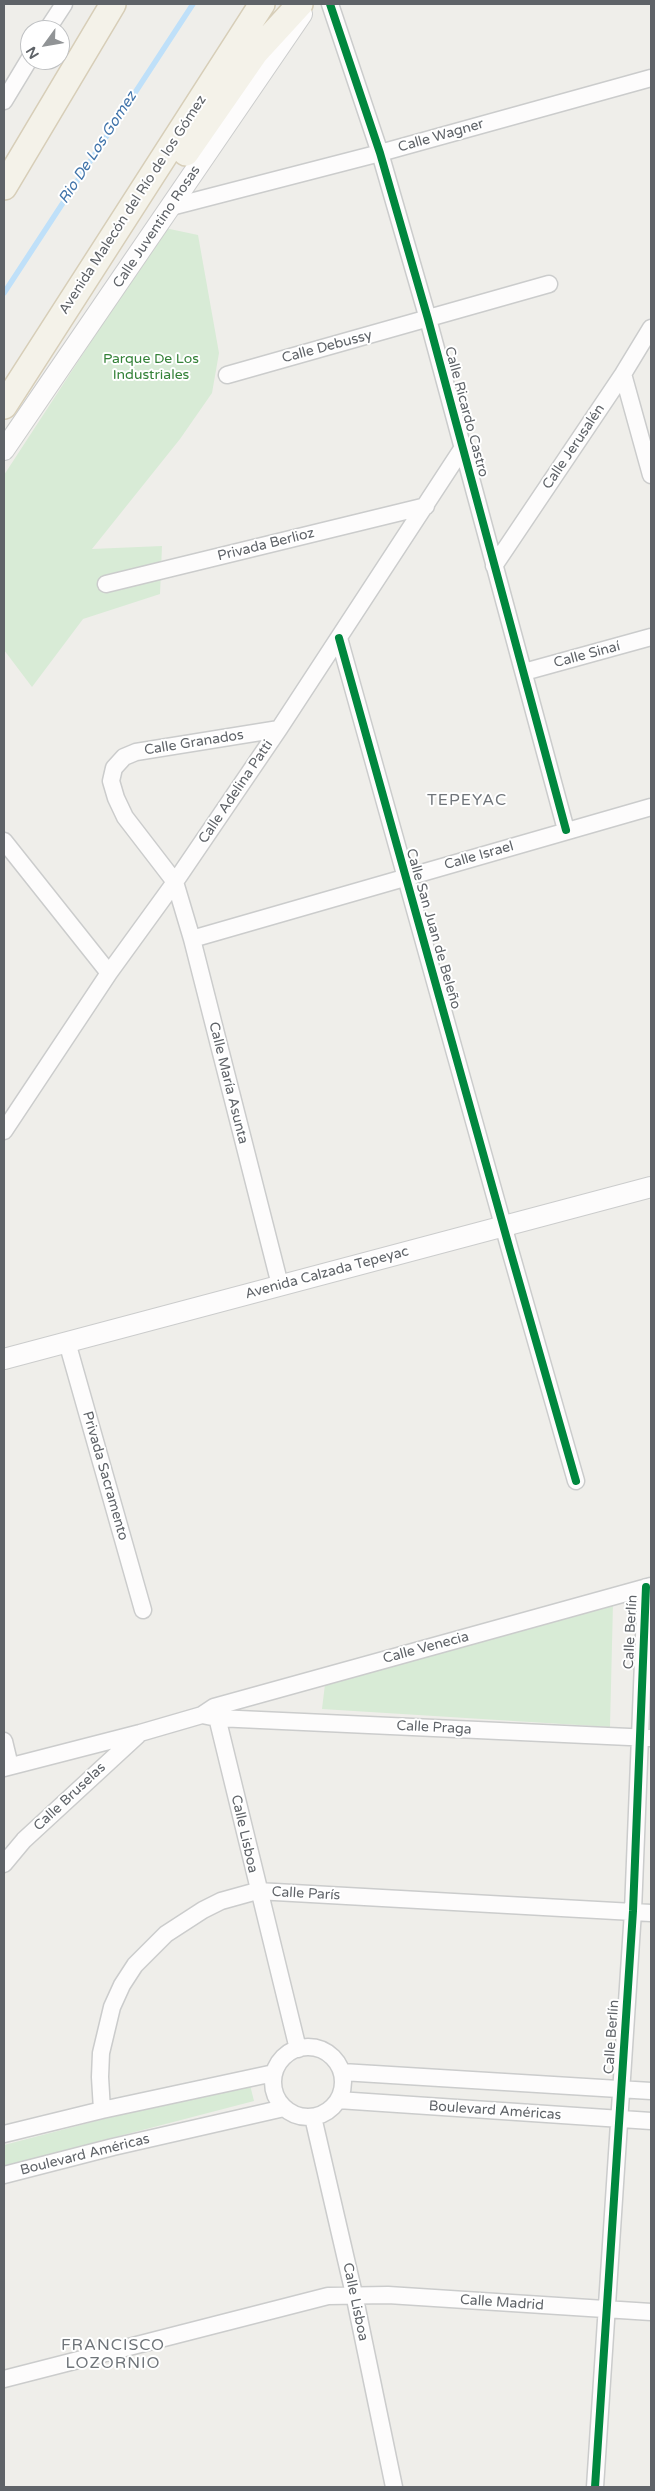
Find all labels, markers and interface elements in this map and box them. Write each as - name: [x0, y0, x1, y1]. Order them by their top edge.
- north arrow: [20, 20, 70, 70]
- text: N: [23, 43, 43, 62]
- water label: Rio De Los Gomez: [55, 89, 141, 207]
- street label: Avenida Malecón del Río de los Gómez: [56, 92, 210, 318]
- street label: Calle Wagner: [396, 116, 486, 156]
- street label: Calle Juventino Rosas: [110, 163, 204, 291]
- street label: Calle Debussy: [280, 327, 374, 367]
- street label: Calle Ricardo Castro: [441, 345, 491, 479]
- park label: Parque De Los Industriales: [103, 351, 199, 384]
- street label: Calle Jerusalén: [539, 401, 609, 493]
- street label: Privada Berlioz: [216, 525, 316, 565]
- street label: Calle Sinaí: [552, 638, 622, 672]
- street label: Calle Granados: [143, 727, 245, 759]
- street label: Calle Adelina Patti: [195, 737, 277, 847]
- district label: TEPEYAC: [426, 791, 508, 811]
- street label: Calle Israel: [442, 838, 516, 874]
- street label: Calle San Juan de Beleño: [402, 847, 464, 1011]
- street label: Calle María Asunta: [205, 1020, 251, 1146]
- street label: Avenida Calzada Tepeyac: [243, 1243, 411, 1303]
- street label: Privada Sacramento: [78, 1409, 132, 1543]
- street label: Calle Berlín: [621, 1594, 641, 1670]
- street label: Calle Venecia: [381, 1628, 471, 1668]
- street label: Calle Praga: [396, 1718, 472, 1738]
- street label: Calle Bruselas: [31, 1759, 109, 1835]
- street label: Calle Lisboa: [227, 1793, 261, 1875]
- street label: Calle París: [271, 1884, 341, 1904]
- street label: Calle Berlín: [601, 1999, 623, 2075]
- street label: Boulevard Américas: [428, 2098, 562, 2124]
- street label: Boulevard Américas: [19, 2131, 151, 2179]
- street label: Calle Lisboa: [339, 2261, 371, 2343]
- street label: Calle Madrid: [459, 2292, 545, 2314]
- district label: FRANCISCO LOZORNIO: [60, 2336, 166, 2374]

